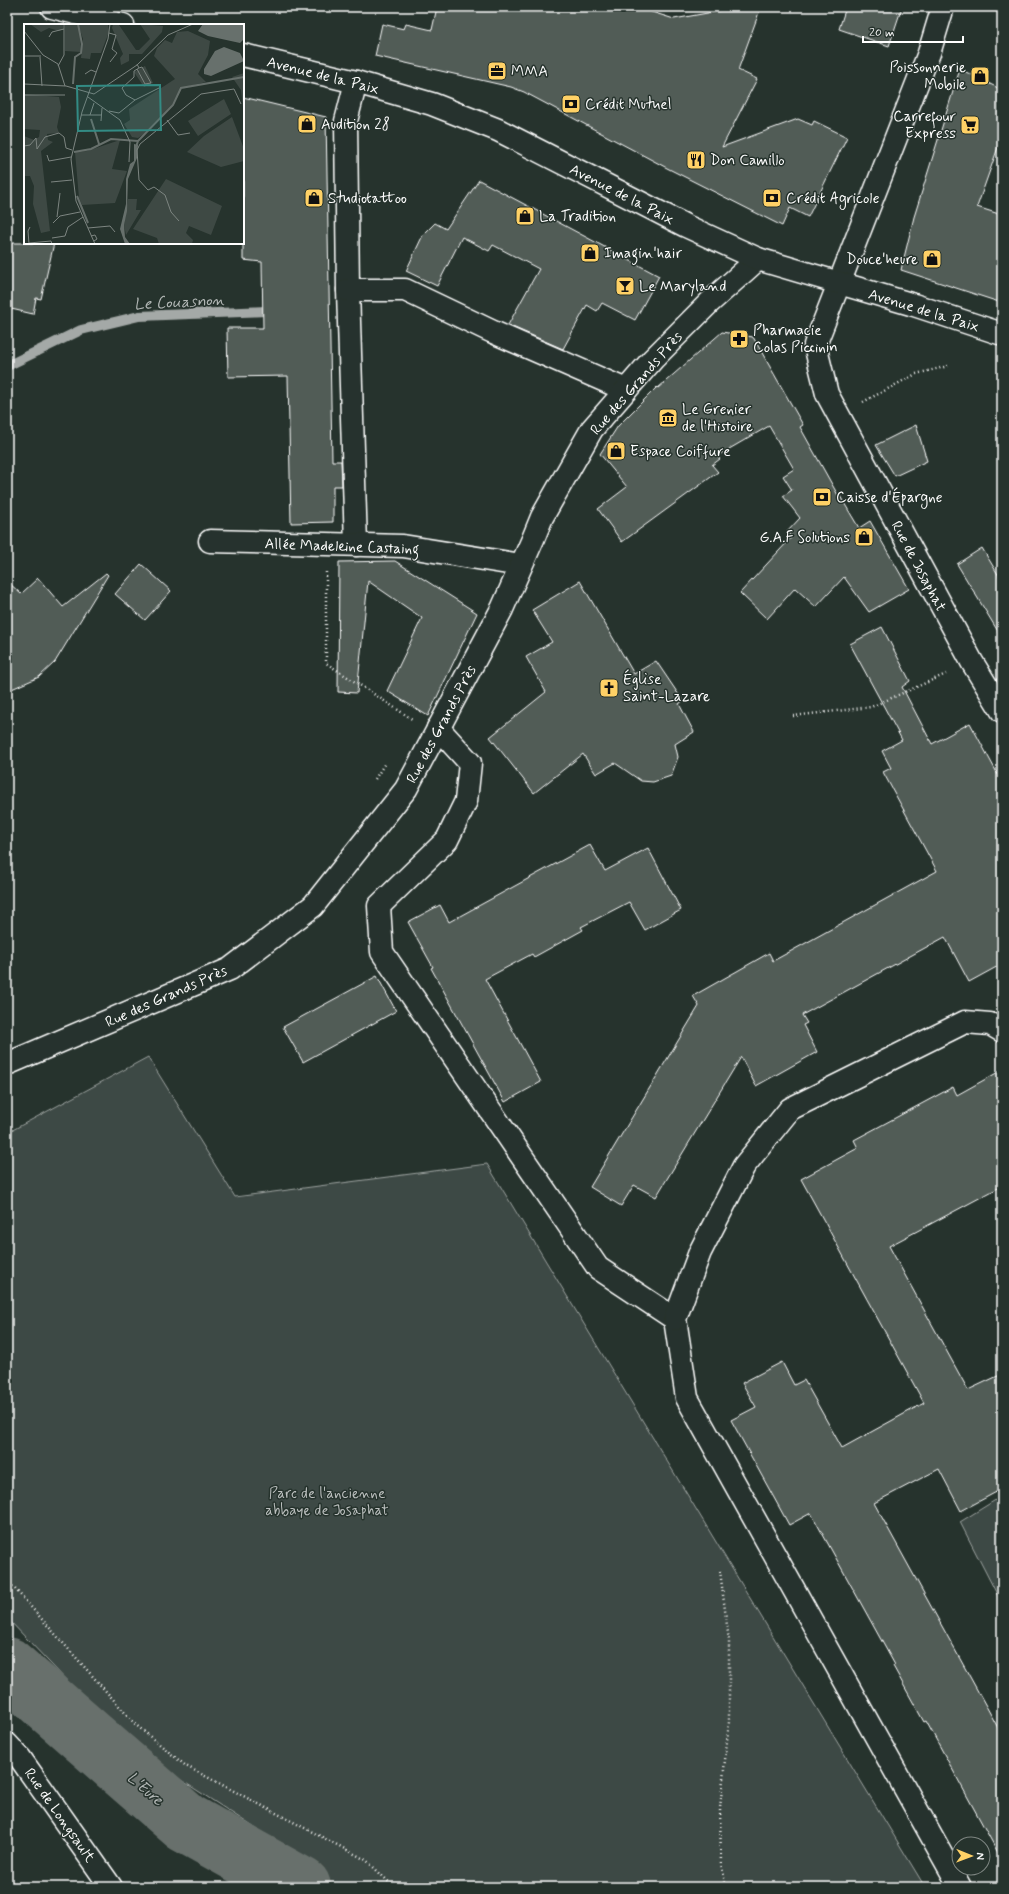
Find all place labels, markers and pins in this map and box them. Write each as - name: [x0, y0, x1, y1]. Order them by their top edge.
- place label: Poissonnerie Mobile: [890, 58, 966, 95]
- office icon: MMA: [486, 60, 508, 82]
- place label: MMA: [511, 62, 548, 82]
- shop icon: Poissonnerie Mobile: [969, 65, 991, 87]
- bank icon: Crédit Mutuel: [560, 93, 582, 115]
- place label: Crédit Mutuel: [585, 95, 671, 115]
- place label: Carrefour Express: [893, 107, 956, 144]
- shop icon: Audition 28: [296, 113, 318, 135]
- supermarket icon: Carrefour Express: [959, 114, 981, 136]
- place label: Audition 28: [321, 115, 390, 135]
- restaurant icon: Don Camillo: [685, 149, 707, 171]
- place label: Don Camillo: [710, 151, 785, 171]
- shop icon: Studiotattoo: [303, 187, 325, 209]
- bank icon: Crédit Agricole: [761, 187, 783, 209]
- place label: Studiotattoo: [328, 189, 407, 209]
- place label: Crédit Agricole: [786, 189, 880, 210]
- shop icon: La Tradition: [514, 205, 536, 227]
- place label: La Tradition: [539, 207, 616, 227]
- shop icon: Imagin'hair: [579, 242, 601, 264]
- place label: Imagin'hair: [604, 244, 683, 265]
- shop icon: Douce'heure: [921, 248, 943, 270]
- place label: Douce'heure: [846, 250, 918, 270]
- bar icon: Le Maryland: [614, 275, 636, 297]
- place label: Le Maryland: [639, 277, 726, 297]
- place label: Pharmacie Colas Piccinin: [753, 321, 838, 358]
- pharmacy icon: Pharmacie Colas Piccinin: [728, 328, 750, 350]
- place label: Le Grenier de l'Histoire: [682, 400, 753, 437]
- museum icon: Le Grenier de l'Histoire: [657, 407, 679, 429]
- shop icon: Espace Coiffure: [605, 440, 627, 462]
- place label: Espace Coiffure: [630, 442, 731, 462]
- bank icon: Caisse d'Épargne: [811, 486, 833, 508]
- place label: Caisse d'Épargne: [836, 487, 943, 509]
- shop icon: G.A.F Solutions: [853, 526, 875, 548]
- place label: G.A.F Solutions: [759, 528, 850, 548]
- place label: Église Saint-Lazare: [623, 669, 710, 707]
- church icon: Église Saint-Lazare: [598, 677, 620, 699]

